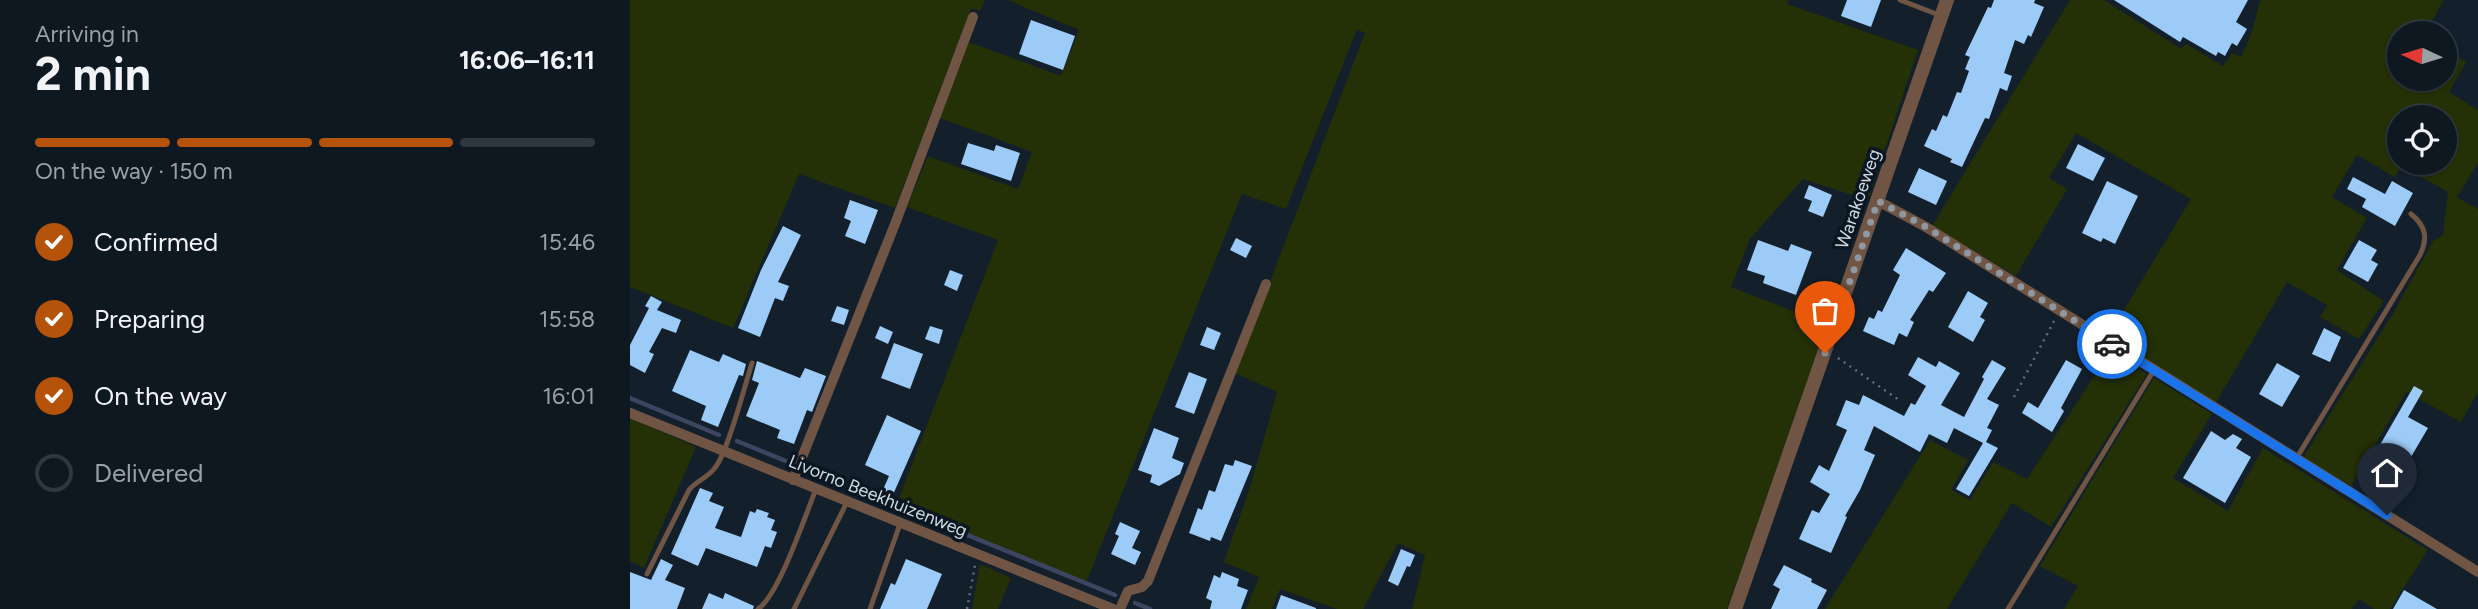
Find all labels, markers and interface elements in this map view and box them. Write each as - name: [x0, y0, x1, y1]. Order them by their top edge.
- text: Arriving in: [35, 20, 139, 48]
- north arrow: [2387, 21, 2457, 91]
- map controls: [2387, 21, 2457, 175]
- text: 16:06–16:11: [459, 44, 595, 76]
- text: 2 min: [35, 46, 151, 102]
- button: locate: [2387, 105, 2457, 175]
- street label: Warakoeweg: [1831, 146, 1885, 252]
- text: On the way · 150 m: [35, 157, 232, 185]
- icon: check: [35, 223, 73, 261]
- text: Confirmed: [94, 226, 218, 258]
- text: 15:46: [539, 228, 595, 256]
- pin: [1795, 281, 1855, 353]
- icon: bag: [1806, 292, 1844, 330]
- icon: check: [35, 300, 73, 338]
- text: Preparing: [94, 303, 205, 335]
- text: 15:58: [539, 305, 595, 333]
- courier: [2077, 309, 2147, 379]
- icon: car: [2093, 325, 2131, 363]
- icon: check: [35, 377, 73, 415]
- text: On the way: [94, 380, 227, 412]
- text: 16:01: [542, 382, 595, 410]
- pin: [2357, 443, 2417, 515]
- street label: Livorno Beekhuizenweg: [785, 450, 971, 542]
- icon: home: [2368, 454, 2406, 492]
- text: Delivered: [94, 457, 203, 489]

